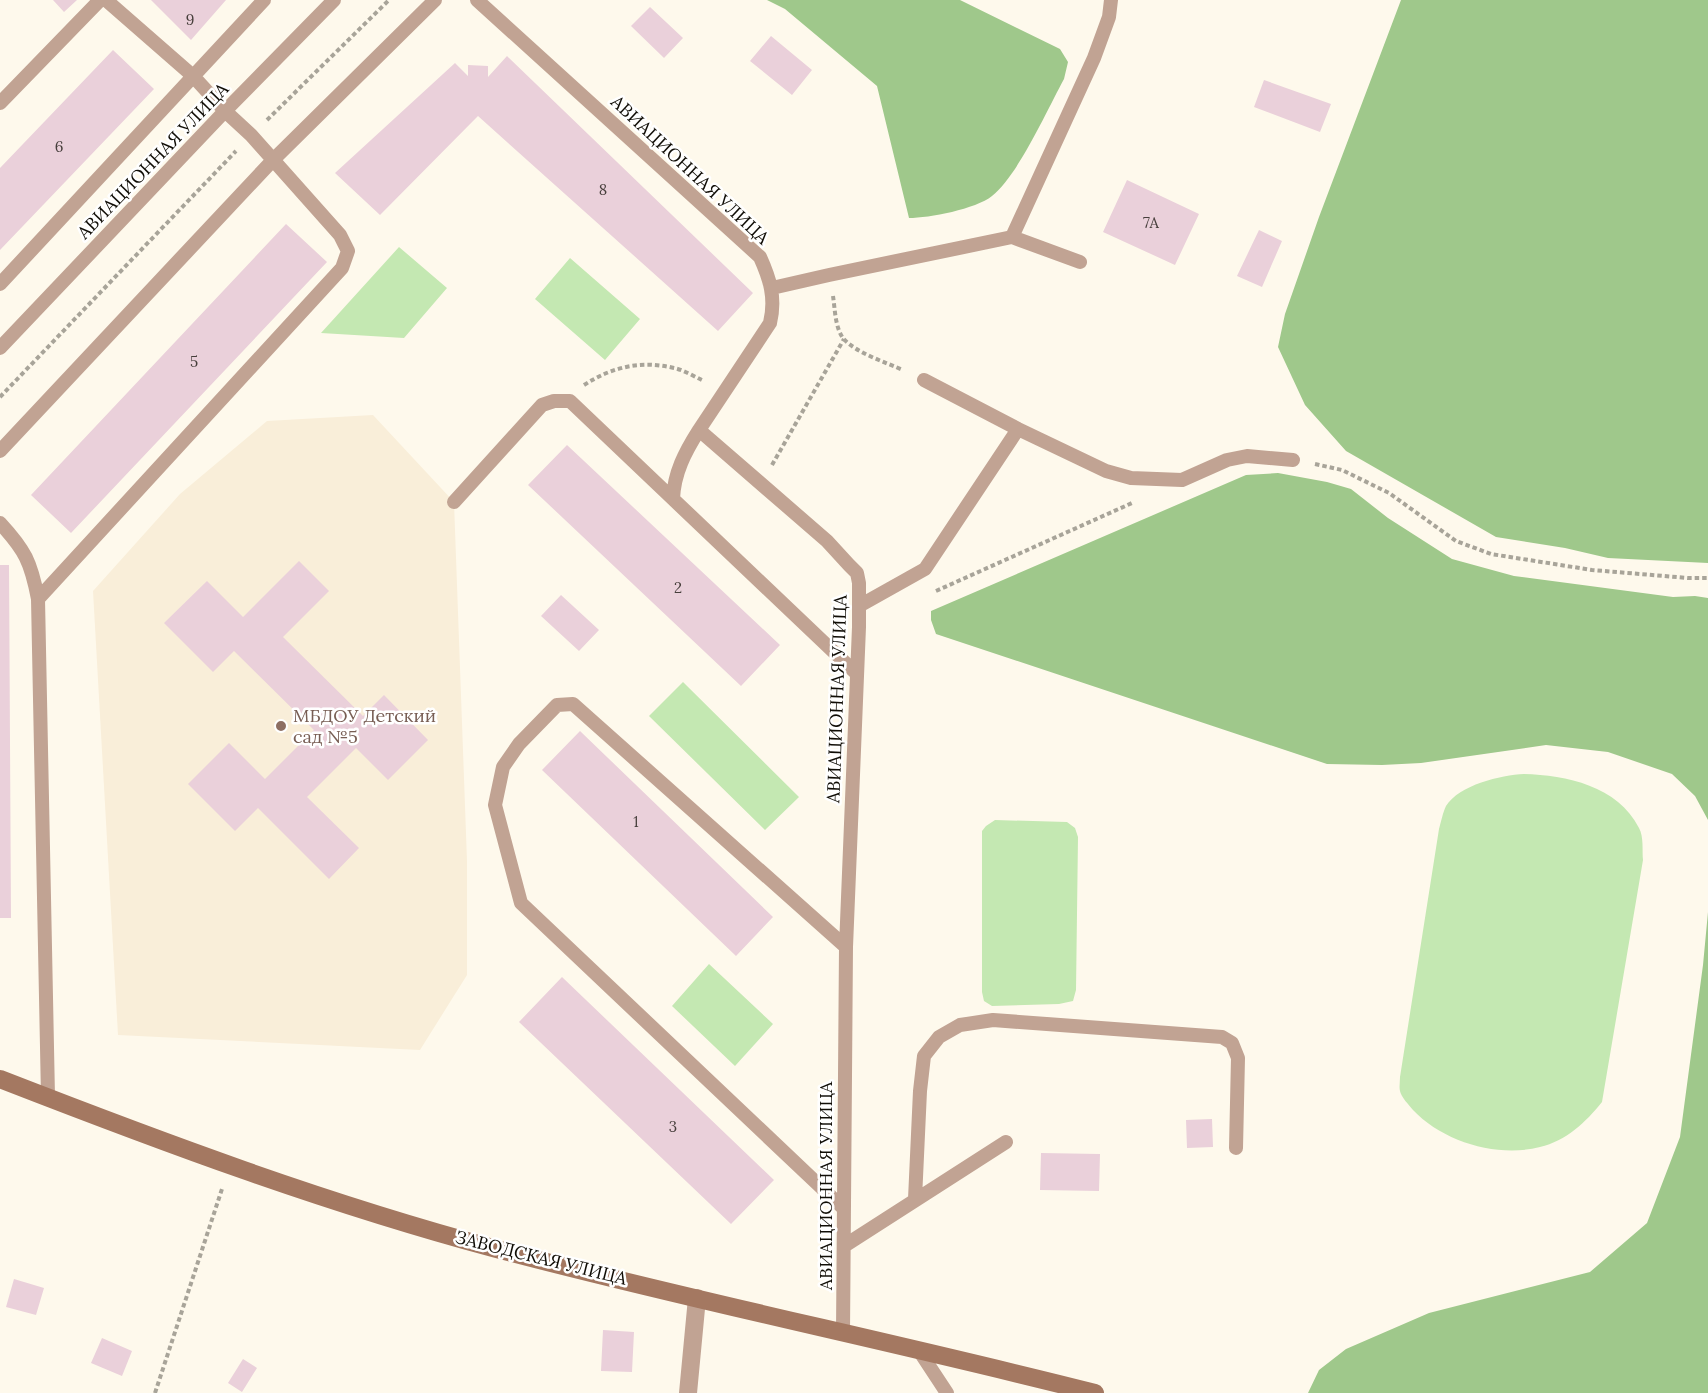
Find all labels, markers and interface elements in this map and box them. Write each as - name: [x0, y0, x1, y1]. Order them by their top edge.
- house number: 9: [186, 10, 194, 29]
- street label: АВИАЦИОННАЯ УЛИЦА: [71, 77, 234, 244]
- street label: АВИАЦИОННАЯ УЛИЦА: [606, 89, 775, 250]
- house number: 6: [55, 137, 63, 156]
- house number: 8: [599, 180, 607, 199]
- house number: 7А: [1143, 213, 1160, 232]
- house number: 5: [190, 352, 198, 371]
- house number: 2: [674, 578, 682, 597]
- street label: АВИАЦИОННАЯ УЛИЦА: [821, 594, 852, 805]
- place label: МБДОУ Детский сад №5: [293, 704, 436, 748]
- marker: МБДОУ Детский сад №5: [274, 719, 288, 733]
- house number: 1: [633, 812, 639, 831]
- street label: АВИАЦИОННАЯ УЛИЦА: [814, 1081, 837, 1291]
- house number: 3: [669, 1117, 677, 1136]
- street label: ЗАВОДСКАЯ УЛИЦА: [453, 1225, 630, 1290]

